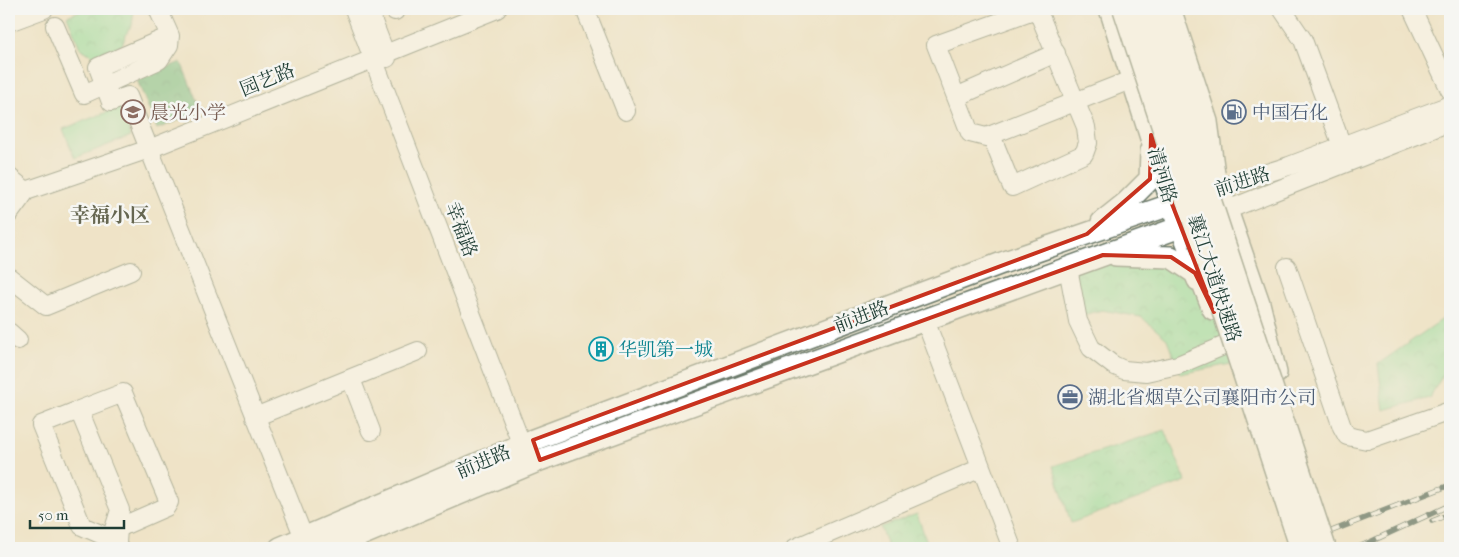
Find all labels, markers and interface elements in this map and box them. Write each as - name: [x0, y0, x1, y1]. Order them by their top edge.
- street label: 园艺路: [237, 59, 298, 101]
- school or university icon: 晨光小学: [120, 99, 146, 125]
- fuel station icon: 中国石化: [1221, 99, 1247, 125]
- place label: 晨光小学: [150, 102, 226, 124]
- place label: 中国石化: [1252, 102, 1328, 124]
- street label: 清河路: [1143, 145, 1181, 206]
- street label: 前进路: [1212, 163, 1273, 201]
- street label: 幸福路: [441, 199, 482, 260]
- district label: 幸福小区: [70, 204, 150, 227]
- street label: 襄江大道快速路: [1183, 212, 1245, 345]
- street label: 前进路: [831, 296, 892, 337]
- building icon: 华凯第一城: [588, 336, 614, 362]
- place label: 华凯第一城: [618, 339, 713, 361]
- office icon: 湖北省烟草公司襄阳市公司: [1057, 384, 1083, 410]
- place label: 湖北省烟草公司襄阳市公司: [1088, 387, 1316, 409]
- street label: 前进路: [453, 441, 514, 483]
- scale bar: [30, 497, 124, 529]
- text: 50 m: [38, 506, 69, 524]

